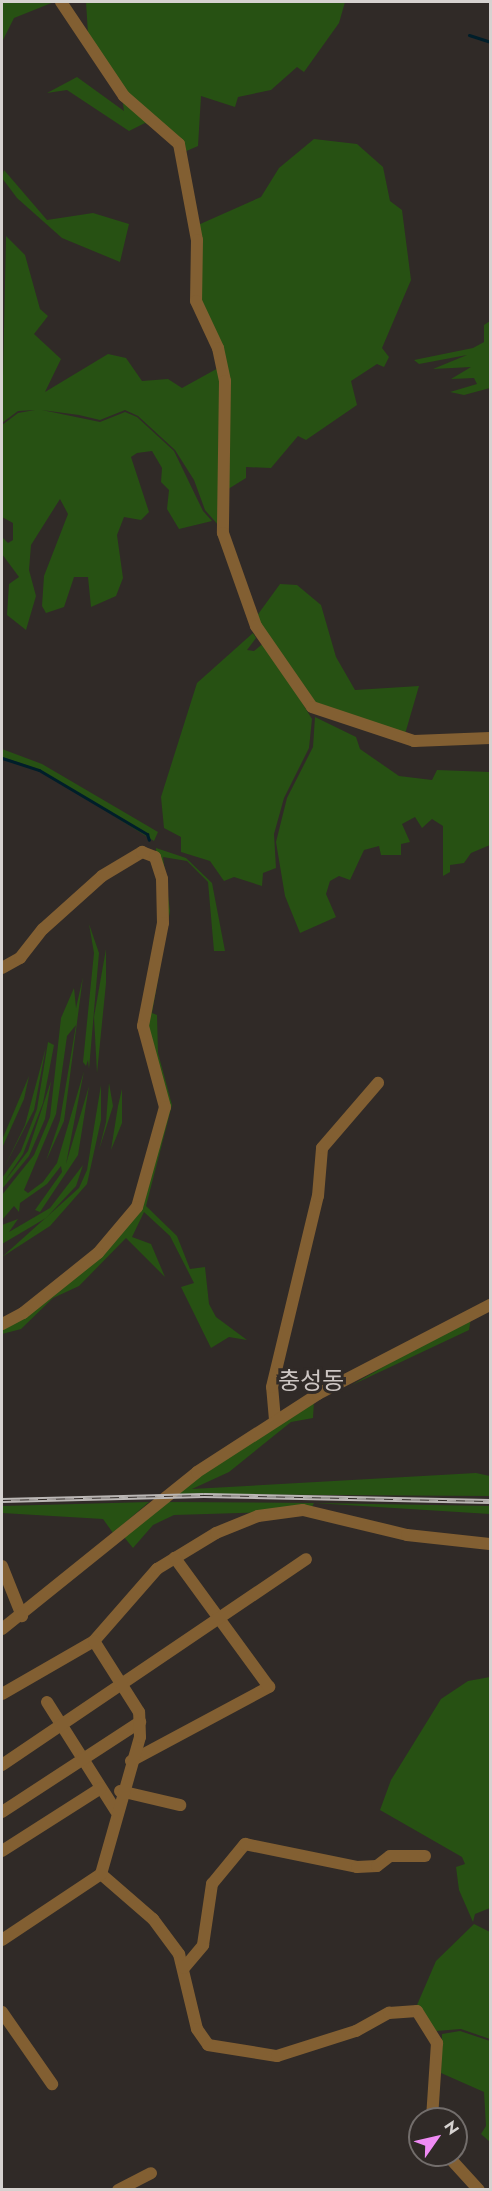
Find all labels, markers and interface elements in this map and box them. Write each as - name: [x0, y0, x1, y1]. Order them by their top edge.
- district label: 충성동: [278, 1367, 344, 1395]
- north arrow: [408, 2107, 468, 2167]
- text: N: [439, 2116, 465, 2139]

